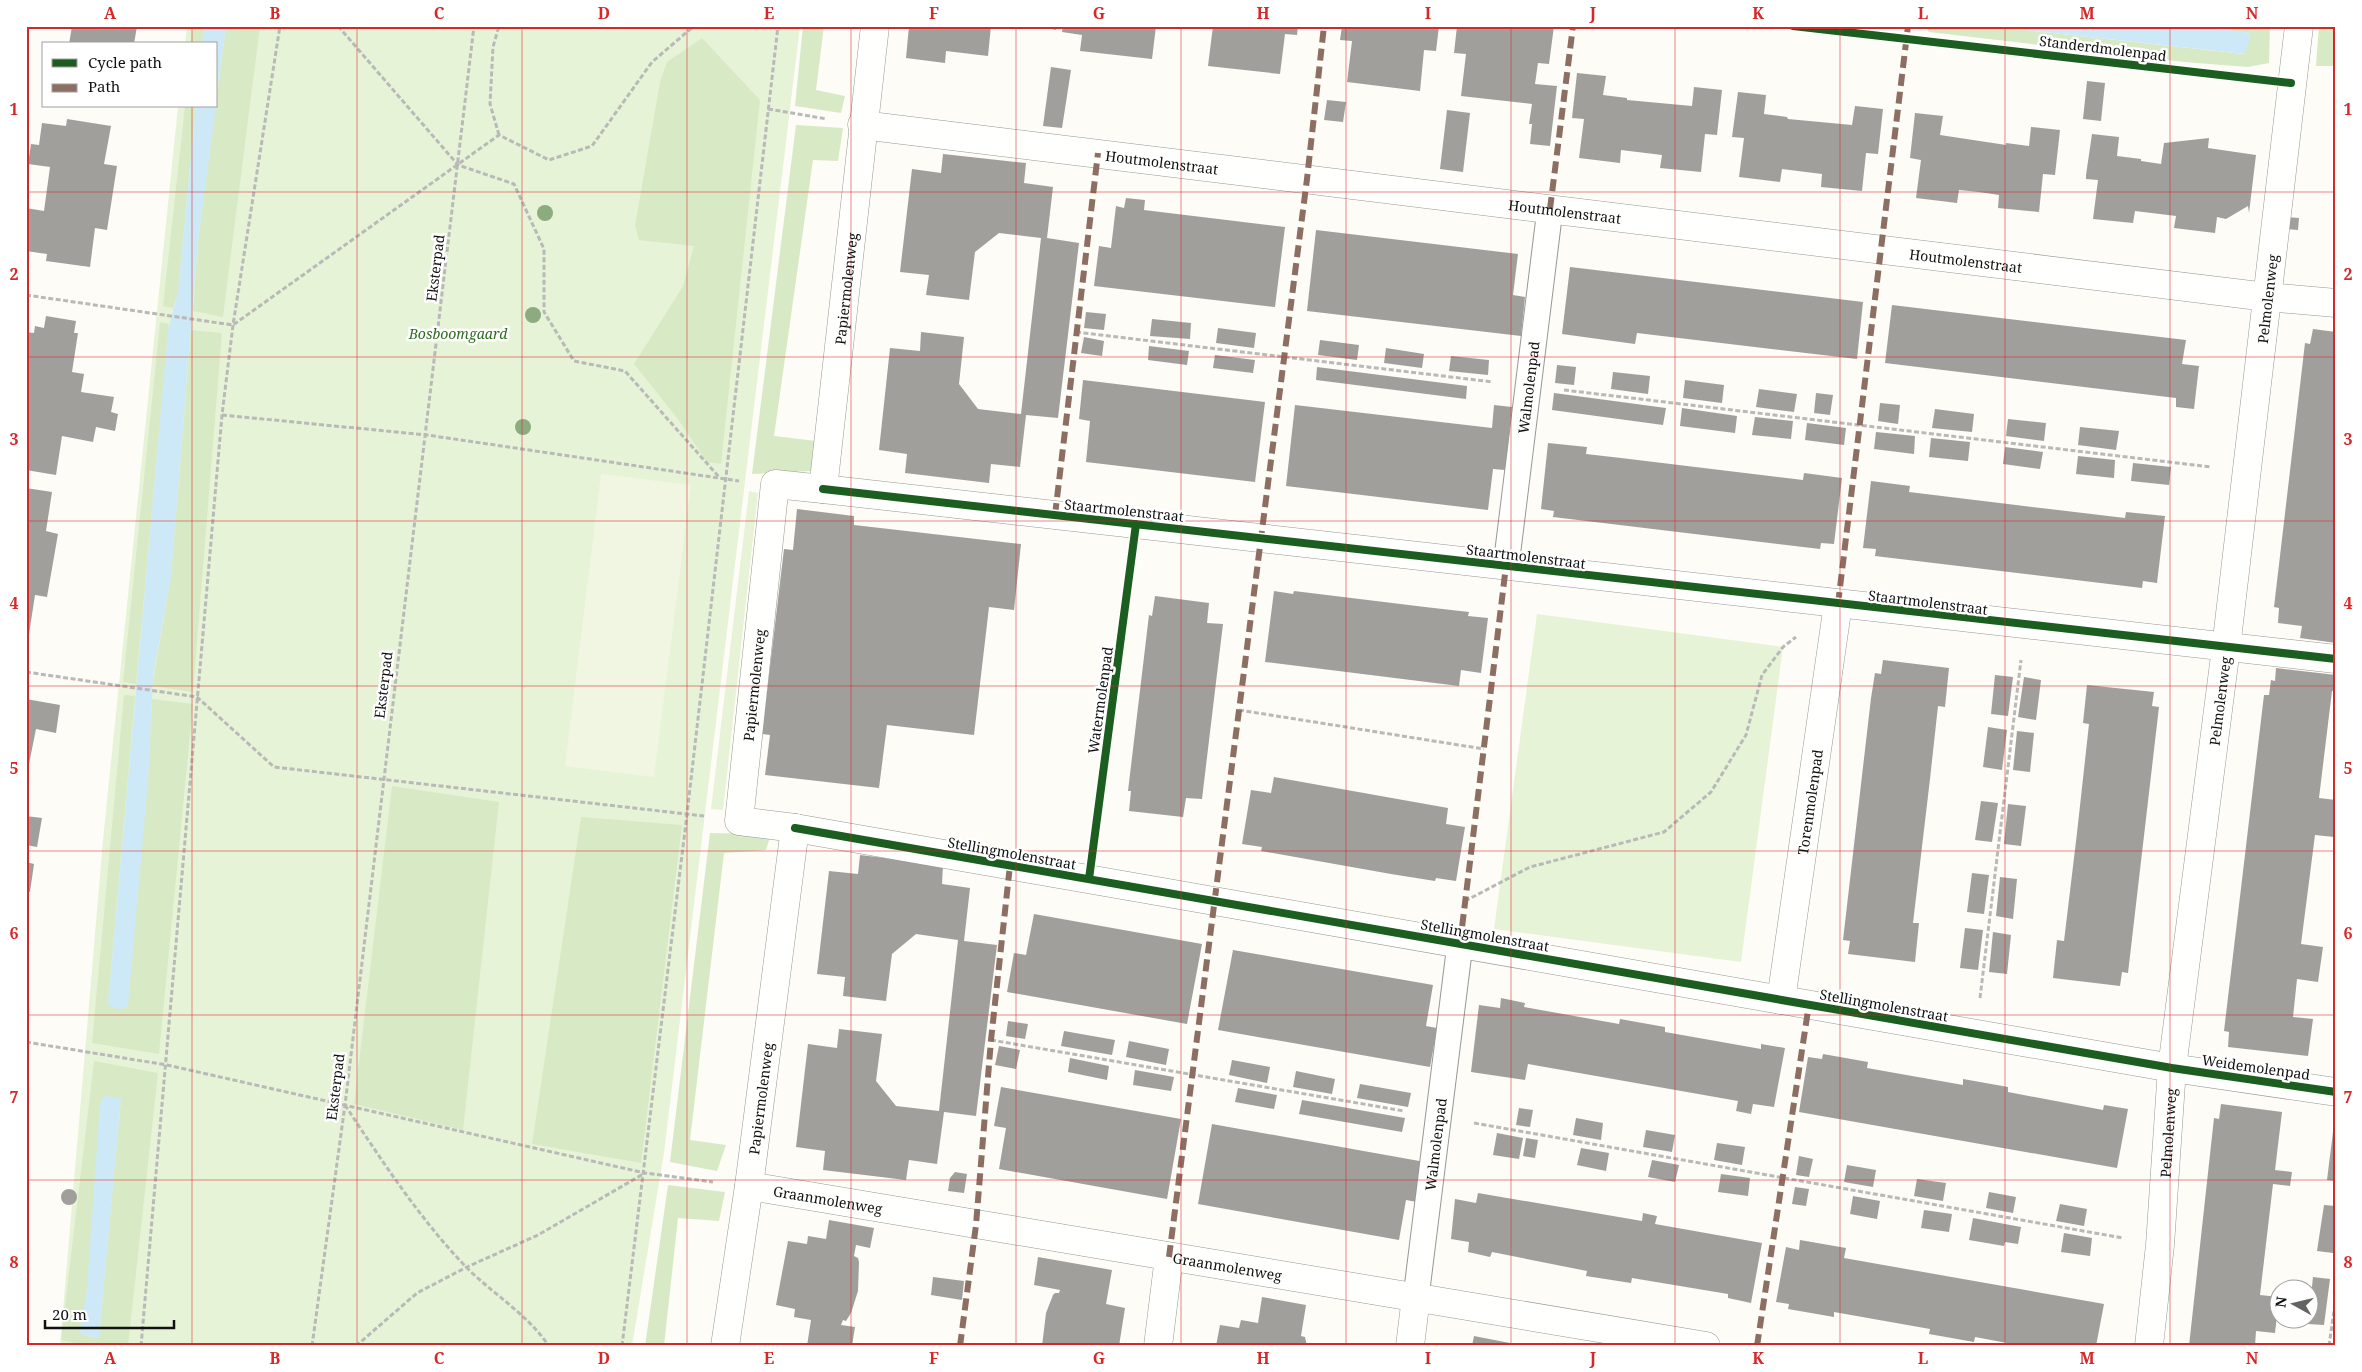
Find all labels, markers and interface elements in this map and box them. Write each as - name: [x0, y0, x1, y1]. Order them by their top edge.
- text: A: [104, 2, 117, 24]
- text: B: [270, 2, 281, 24]
- text: C: [434, 2, 445, 24]
- text: D: [598, 2, 610, 24]
- text: E: [764, 2, 774, 24]
- text: F: [929, 2, 939, 24]
- text: G: [1093, 2, 1105, 24]
- text: H: [1256, 2, 1270, 24]
- text: I: [1425, 2, 1431, 24]
- text: J: [1589, 2, 1597, 24]
- text: K: [1752, 2, 1764, 24]
- text: L: [1918, 2, 1928, 24]
- text: M: [2079, 2, 2095, 24]
- text: N: [2246, 2, 2259, 24]
- street label: Standerdmolenpad: [2038, 31, 2168, 65]
- legend: [42, 42, 218, 108]
- text: Cycle path: [88, 52, 163, 72]
- text: Path: [88, 76, 121, 96]
- text: 1: [9, 98, 19, 120]
- text: 1: [2343, 98, 2353, 120]
- street label: Houtmolenstraat: [1104, 145, 1219, 178]
- street label: Houtmolenstraat: [1507, 195, 1622, 227]
- street label: Papiermolenweg: [830, 231, 861, 346]
- street label: Eksterpad: [421, 233, 449, 303]
- street label: Houtmolenstraat: [1908, 244, 2023, 276]
- street label: Pelmolenweg: [2252, 253, 2282, 344]
- text: 2: [9, 263, 19, 285]
- text: 2: [2343, 263, 2353, 285]
- park label: Bosboomgaard: [408, 324, 508, 343]
- street label: Walmolenpad: [1513, 340, 1543, 435]
- text: 3: [9, 428, 19, 450]
- text: 3: [2343, 428, 2353, 450]
- street label: Staartmolenstraat: [1063, 494, 1185, 526]
- street label: Staartmolenstraat: [1465, 539, 1587, 573]
- street label: Staartmolenstraat: [1867, 585, 1989, 619]
- text: 4: [9, 592, 19, 614]
- text: 4: [2343, 592, 2353, 614]
- street label: Papiermolenweg: [738, 627, 769, 742]
- street label: Watermolenpad: [1083, 645, 1117, 755]
- street label: Eksterpad: [369, 650, 397, 720]
- street label: Pelmolenweg: [2204, 655, 2234, 747]
- street label: Torenmolenpad: [1793, 748, 1827, 856]
- text: 5: [9, 757, 19, 779]
- text: 5: [2343, 757, 2353, 779]
- street label: Stellingmolenstraat: [946, 832, 1078, 874]
- street label: Stellingmolenstraat: [1419, 914, 1551, 956]
- text: 6: [9, 922, 19, 944]
- text: 6: [2343, 922, 2353, 944]
- street label: Stellingmolenstraat: [1818, 984, 1950, 1026]
- street label: Papiermolenweg: [744, 1041, 777, 1156]
- street label: Weidemolenpad: [2201, 1050, 2312, 1084]
- street label: Eksterpad: [321, 1052, 349, 1122]
- text: 7: [9, 1086, 19, 1108]
- text: 7: [2343, 1086, 2353, 1108]
- street label: Pelmolenweg: [2155, 1087, 2180, 1178]
- street label: Walmolenpad: [1420, 1096, 1450, 1192]
- street label: Graanmolenweg: [772, 1181, 884, 1218]
- street label: Graanmolenweg: [1171, 1247, 1284, 1285]
- text: 8: [9, 1251, 19, 1273]
- text: 8: [2343, 1251, 2353, 1273]
- north arrow: [2270, 1280, 2320, 1330]
- text: N: [2270, 1295, 2291, 1309]
- scale bar: [45, 1297, 174, 1329]
- text: 20 m: [52, 1304, 87, 1324]
- text: A: [104, 1347, 117, 1369]
- text: B: [270, 1347, 281, 1369]
- text: C: [434, 1347, 445, 1369]
- text: D: [598, 1347, 610, 1369]
- text: E: [764, 1347, 774, 1369]
- text: F: [929, 1347, 939, 1369]
- text: G: [1093, 1347, 1105, 1369]
- text: H: [1256, 1347, 1270, 1369]
- text: I: [1425, 1347, 1431, 1369]
- text: J: [1589, 1347, 1597, 1369]
- text: K: [1752, 1347, 1764, 1369]
- text: L: [1918, 1347, 1928, 1369]
- text: M: [2079, 1347, 2095, 1369]
- text: N: [2246, 1347, 2259, 1369]

